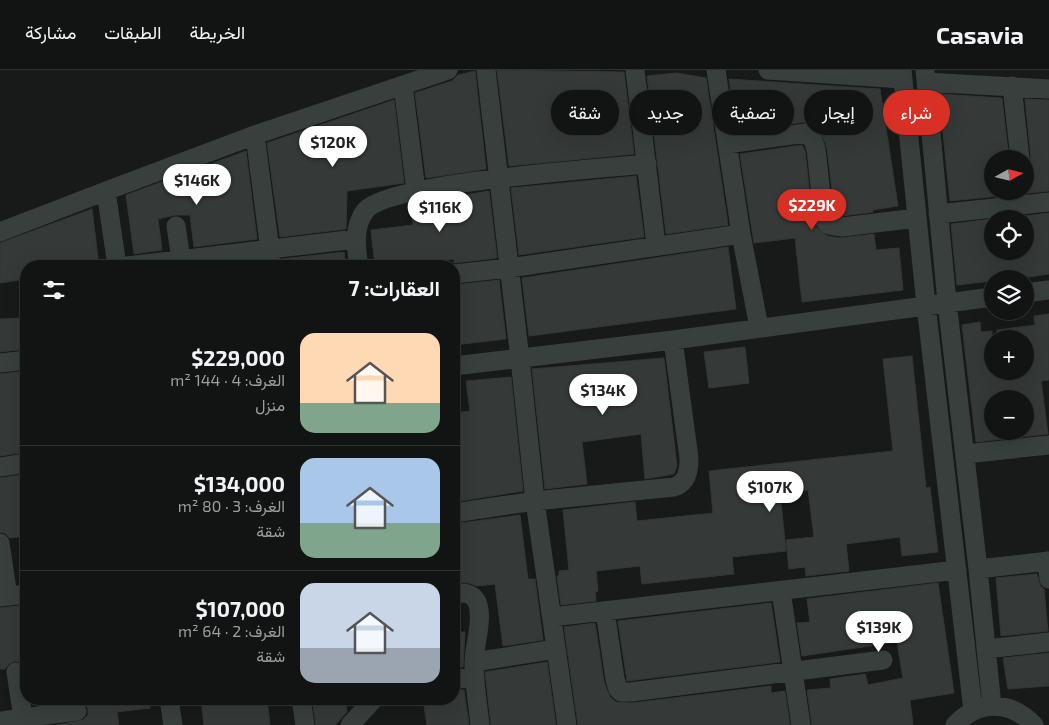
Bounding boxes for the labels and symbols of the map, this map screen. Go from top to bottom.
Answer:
pin: $120K [298,126,368,168]
north arrow [984,150,1034,200]
pin: $146K [162,164,232,206]
pin: $229K [777,189,847,231]
pin: $116K [405,190,475,233]
pin: $134K [568,374,638,416]
pin: $107K [735,470,805,513]
pin: $139K [844,610,914,653]

